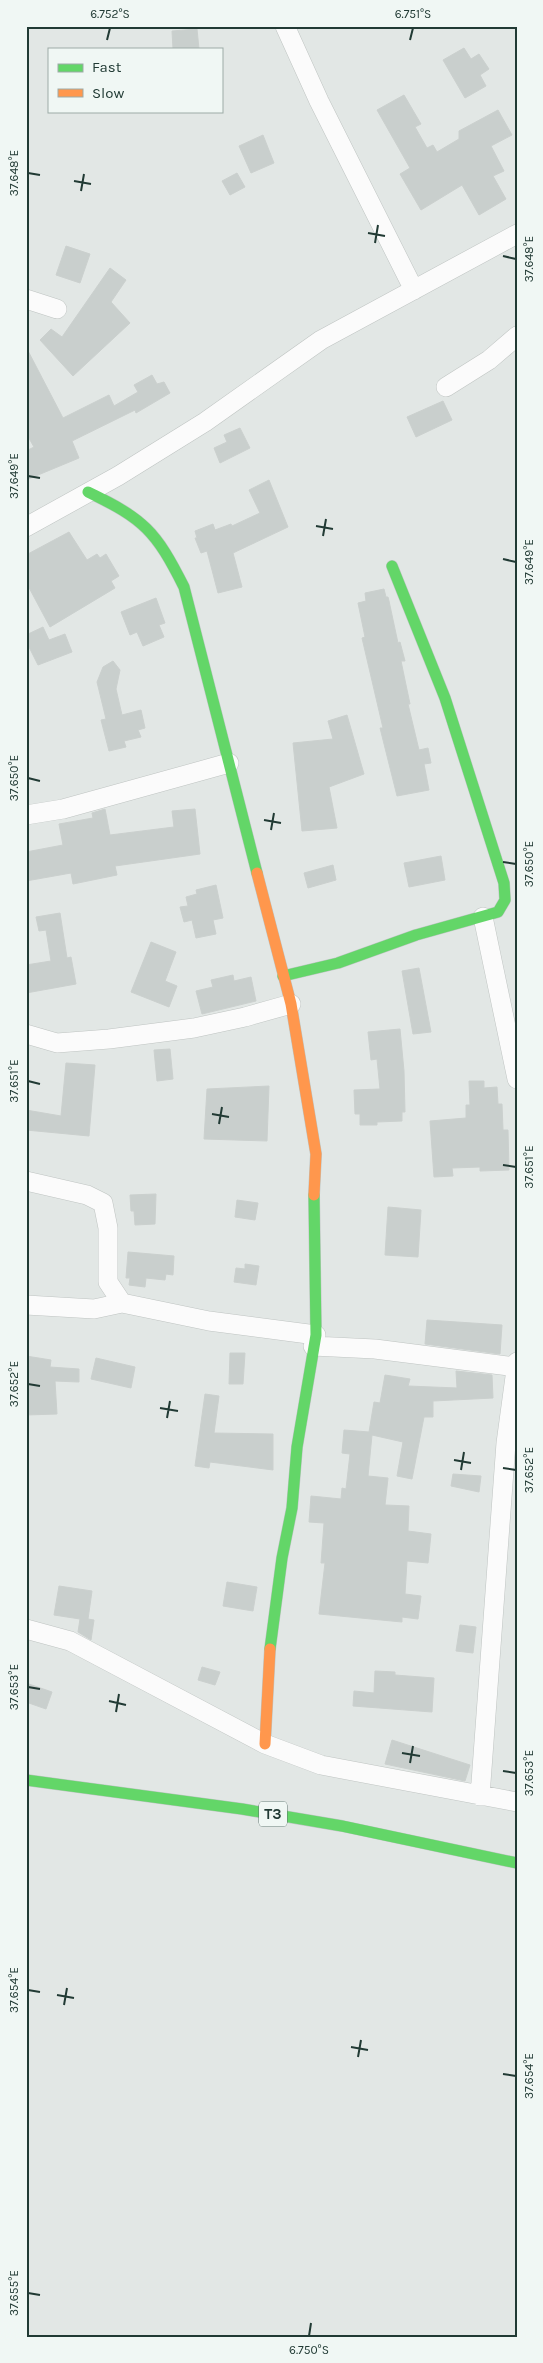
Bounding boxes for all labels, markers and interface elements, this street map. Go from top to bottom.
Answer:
text: 6.752°S [90,7,130,21]
text: 6.751°S [395,7,431,21]
legend [48,48,222,112]
text: Fast [92,58,122,76]
text: Slow [92,84,124,102]
text: 37.648°E [7,150,21,196]
text: 37.648°E [522,236,536,282]
text: 37.649°E [7,453,21,499]
text: 37.649°E [522,539,536,585]
text: 37.650°E [7,755,21,801]
text: 37.650°E [522,841,536,887]
text: 37.651°E [7,1059,21,1103]
text: 37.651°E [522,1145,536,1189]
text: 37.652°E [7,1361,21,1407]
text: 37.652°E [522,1447,536,1493]
text: 37.653°E [7,1664,21,1710]
text: 37.653°E [522,1750,536,1796]
road number: T3 [259,1802,287,1826]
text: 37.654°E [7,1967,21,2013]
text: 37.654°E [522,2053,536,2099]
text: 37.655°E [7,2270,21,2316]
text: 6.750°S [289,2343,329,2357]

